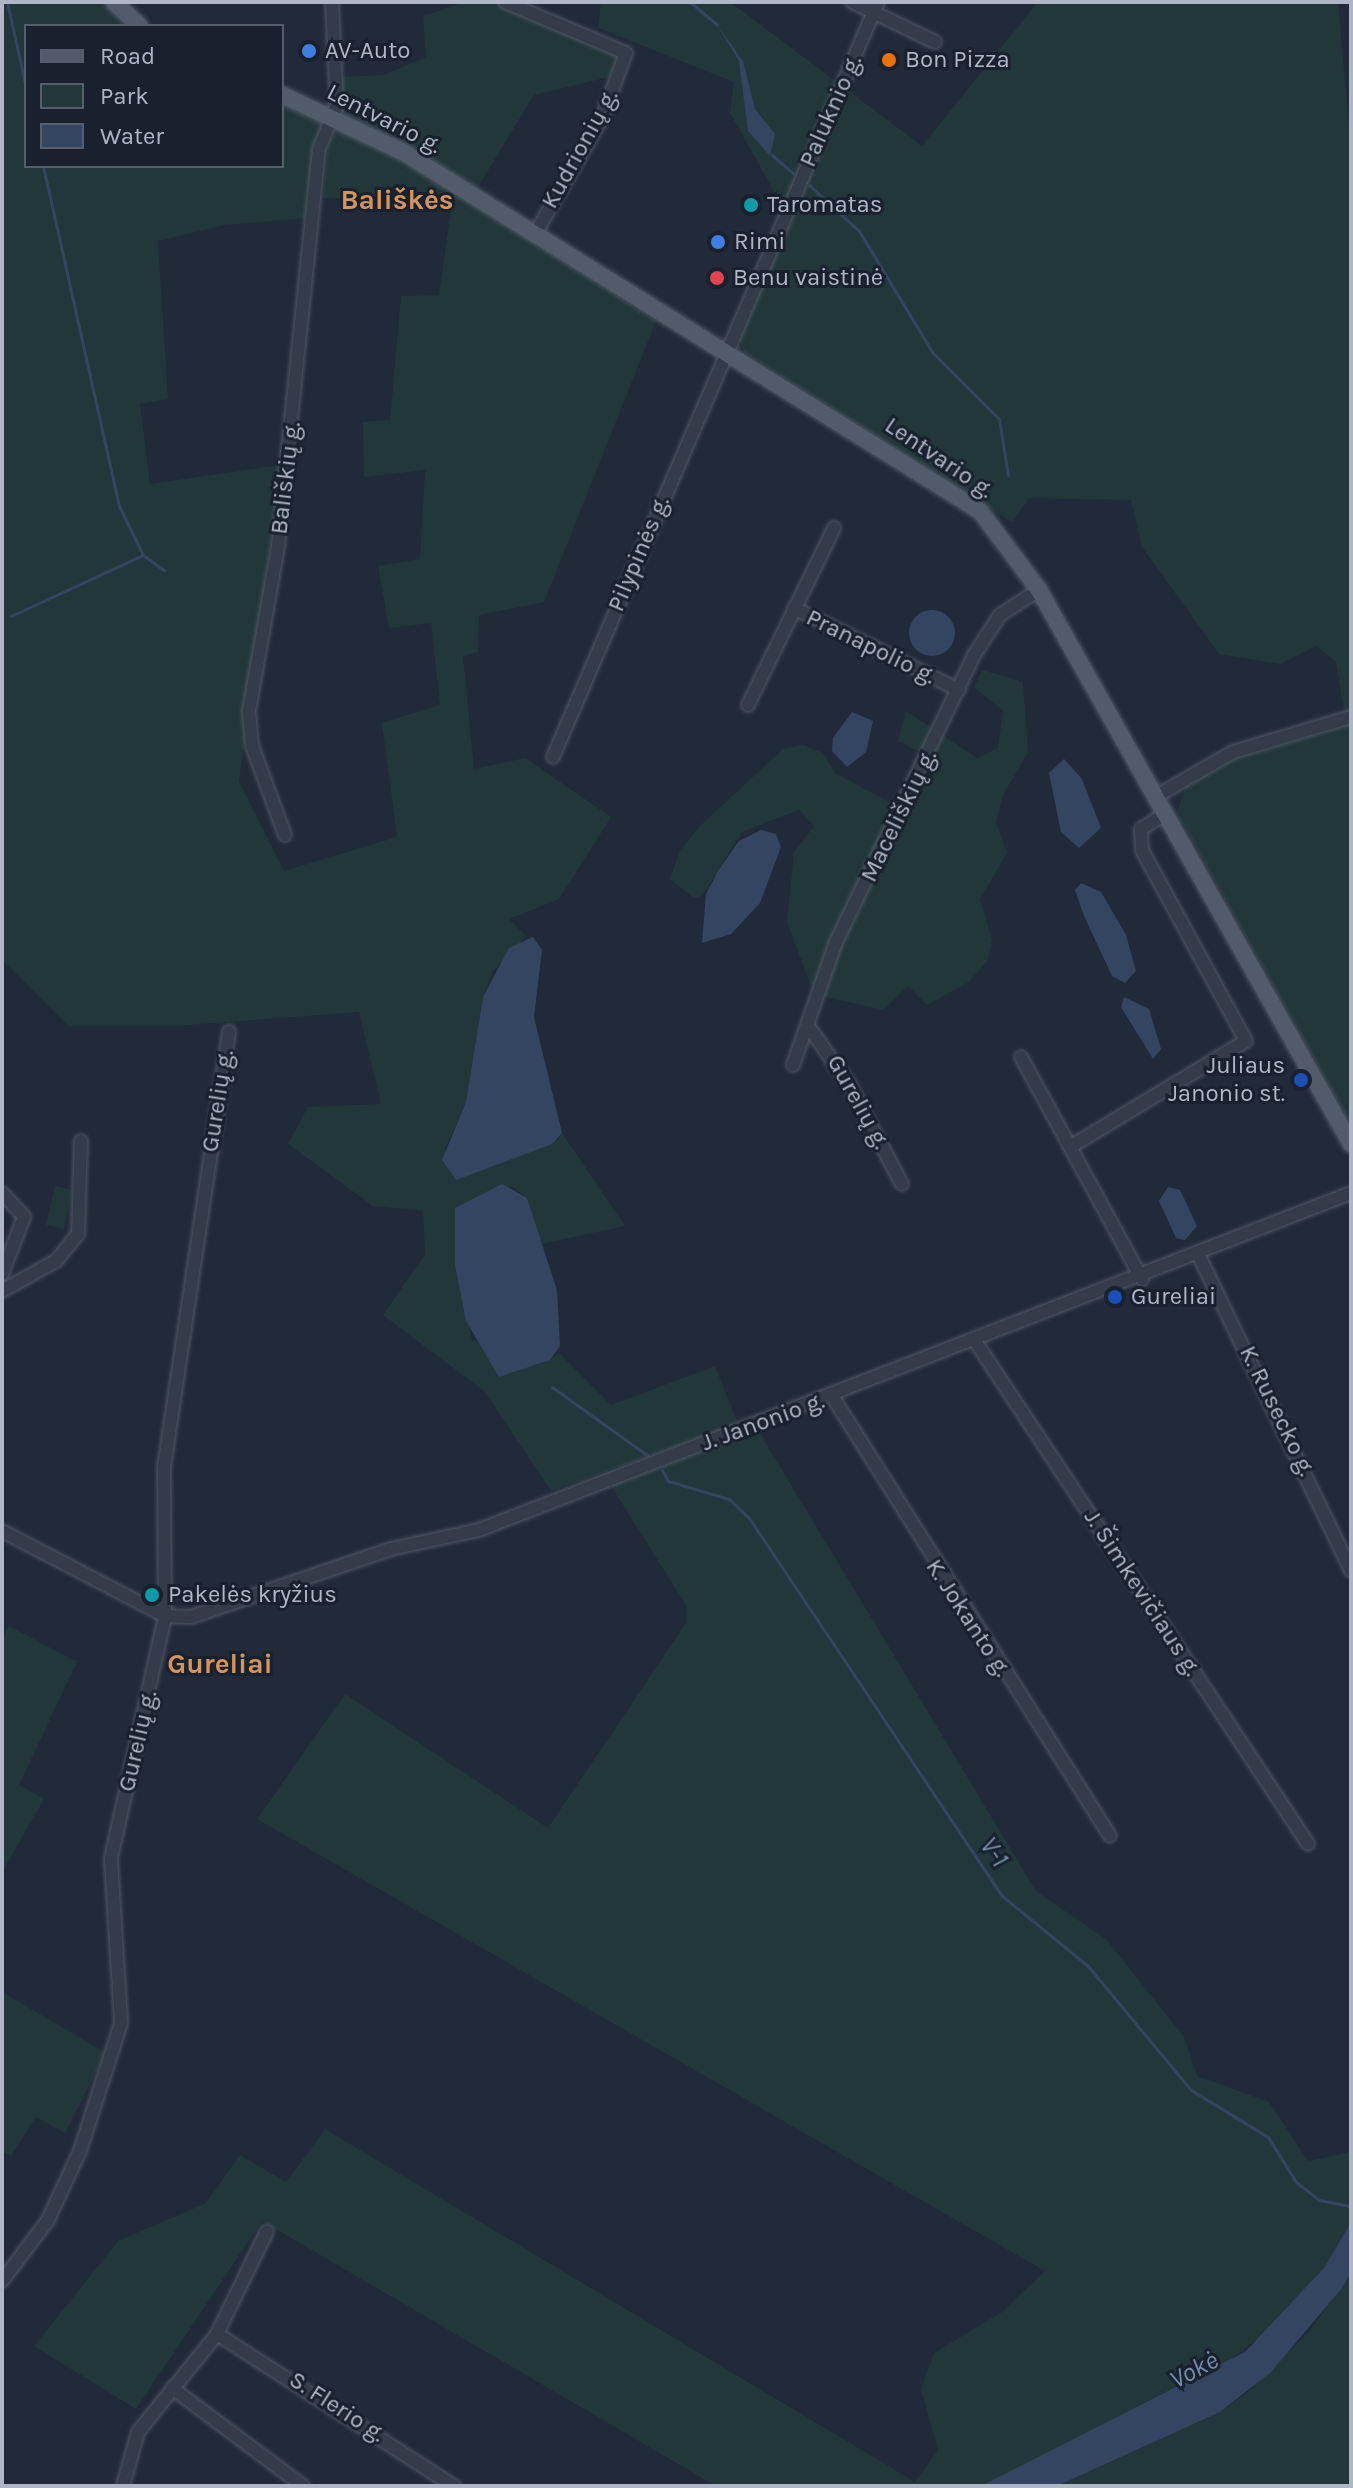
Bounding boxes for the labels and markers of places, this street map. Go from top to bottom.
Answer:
place label: AV-Auto [325,37,410,65]
marker: AV-Auto [300,42,318,60]
place label: Bon Pizza [905,46,1010,74]
marker: Bon Pizza [880,51,898,69]
place label: Taromatas [767,191,882,219]
marker: Taromatas [742,196,760,214]
place label: Rimi [734,228,785,256]
marker: Rimi [709,233,727,251]
place label: Benu vaistinė [733,264,883,292]
marker: Benu vaistinė [708,269,726,287]
place label: Juliaus Janonio st. [1168,1052,1285,1108]
marker: Juliaus Janonio st. [1292,1071,1310,1089]
place label: Gureliai [1131,1283,1216,1311]
marker: Gureliai [1106,1288,1124,1306]
place label: Pakelės kryžius [168,1581,337,1609]
marker: Pakelės kryžius [143,1586,161,1604]

